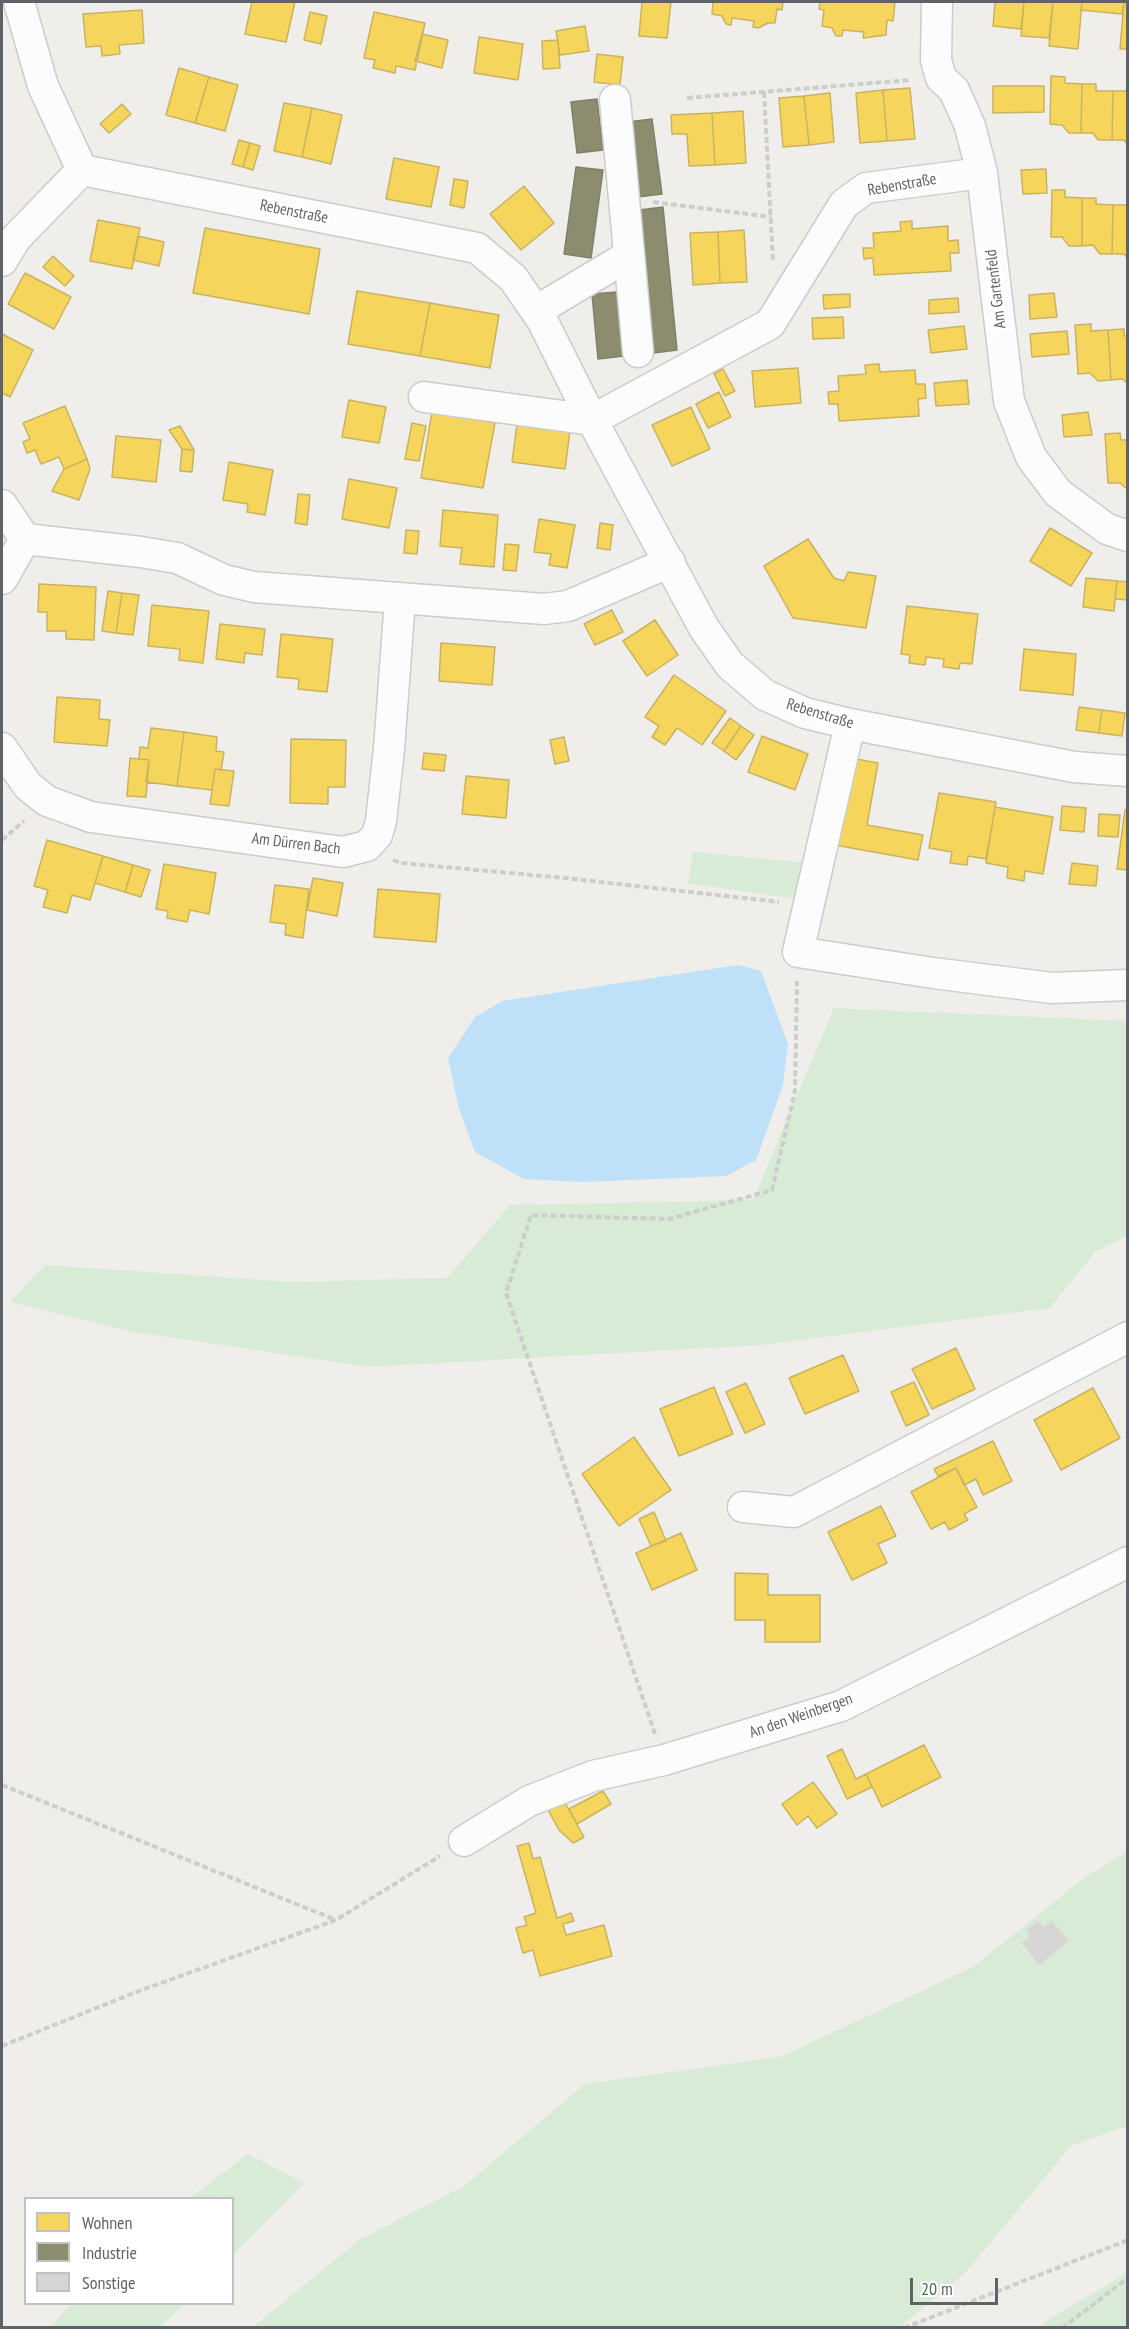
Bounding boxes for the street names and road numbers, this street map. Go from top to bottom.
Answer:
street label: Rebenstraße [866,170,938,200]
street label: Rebenstraße [258,196,330,228]
street label: Am Gartenfeld [982,248,1010,330]
street label: Rebenstraße [784,695,856,733]
street label: Am Dürren Bach [251,829,341,859]
street label: An den Weinbergen [747,1689,855,1743]

